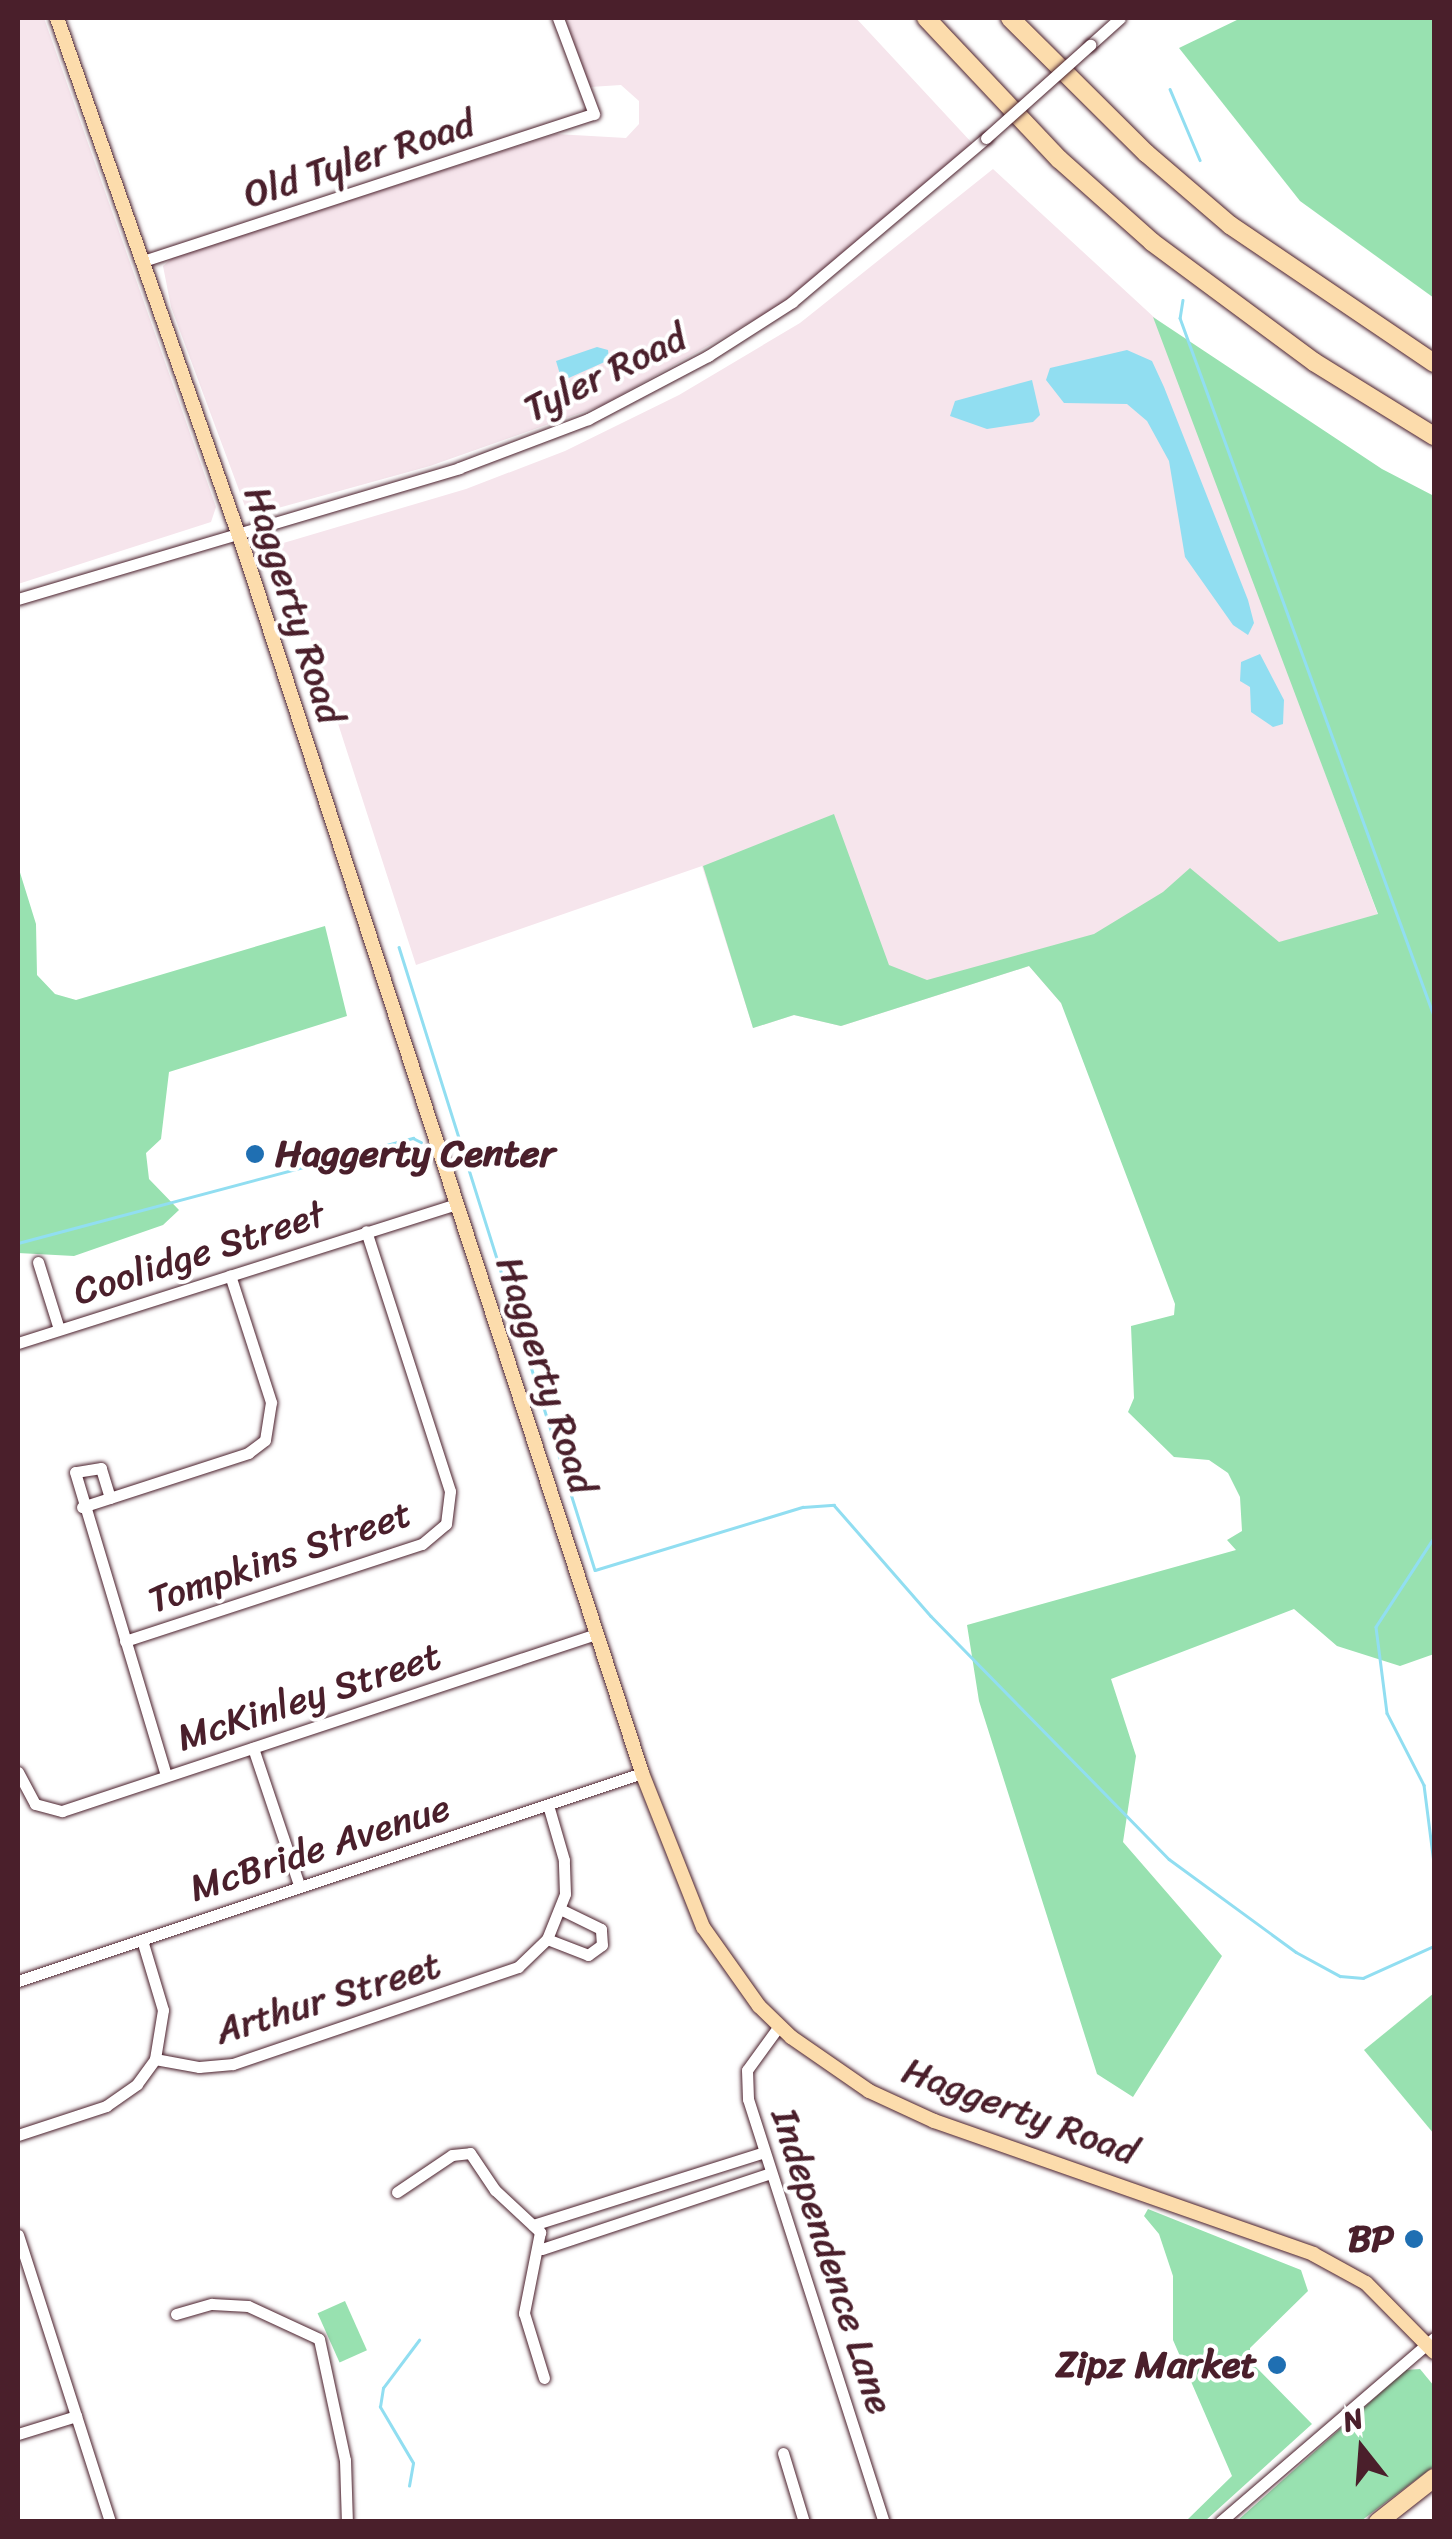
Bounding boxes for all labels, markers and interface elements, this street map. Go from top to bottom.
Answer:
street label: Old Tyler Road [238,100,480,218]
street label: Tyler Road [516,314,694,432]
street label: Haggerty Road [234,480,354,730]
place label: Haggerty Center [275,1131,556,1177]
marker: Haggerty Center [244,1143,266,1165]
street label: Coolidge Street [67,1191,331,1315]
street label: Haggerty Road [486,1250,606,1500]
street label: Tompkins Street [142,1491,418,1623]
street label: McKinley Street [171,1633,447,1761]
street label: McBride Avenue [184,1784,456,1912]
street label: Arthur Street [210,1942,446,2054]
street label: Haggerty Road [896,2047,1144,2175]
street label: Independence Lane [761,2102,903,2420]
place label: BP [1348,2216,1394,2262]
marker: BP [1403,2228,1425,2250]
place label: Zipz Market [1057,2342,1257,2388]
marker: Zipz Market [1266,2354,1288,2376]
text: N [1337,2394,1370,2446]
north arrow [1312,2399,1412,2499]

